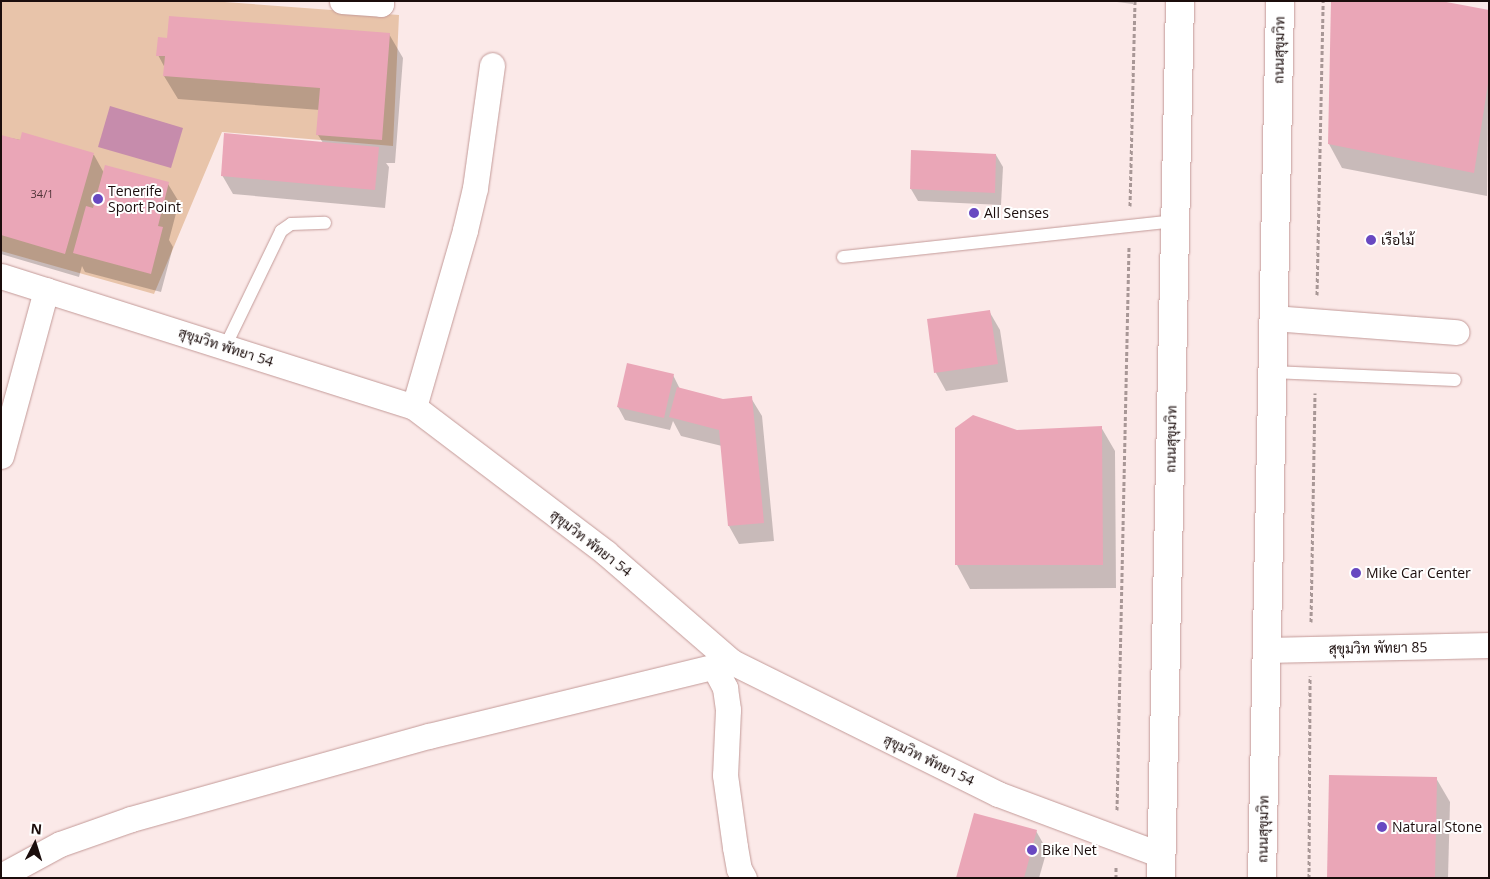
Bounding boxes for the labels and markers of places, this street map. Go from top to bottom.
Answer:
place label: Tenerife Sport Point [108,183,181,216]
marker: Tenerife Sport Point [92,193,104,205]
place label: All Senses [984,205,1049,221]
marker: All Senses [968,207,980,219]
place label: เรือไม้ [1381,232,1414,248]
marker: เรือไม้ [1365,234,1377,246]
place label: Mike Car Center [1366,565,1471,581]
marker: Mike Car Center [1350,567,1362,579]
place label: Natural Stone [1392,819,1482,835]
marker: Natural Stone [1376,821,1388,833]
place label: Bike Net [1042,842,1097,858]
marker: Bike Net [1026,844,1038,856]

